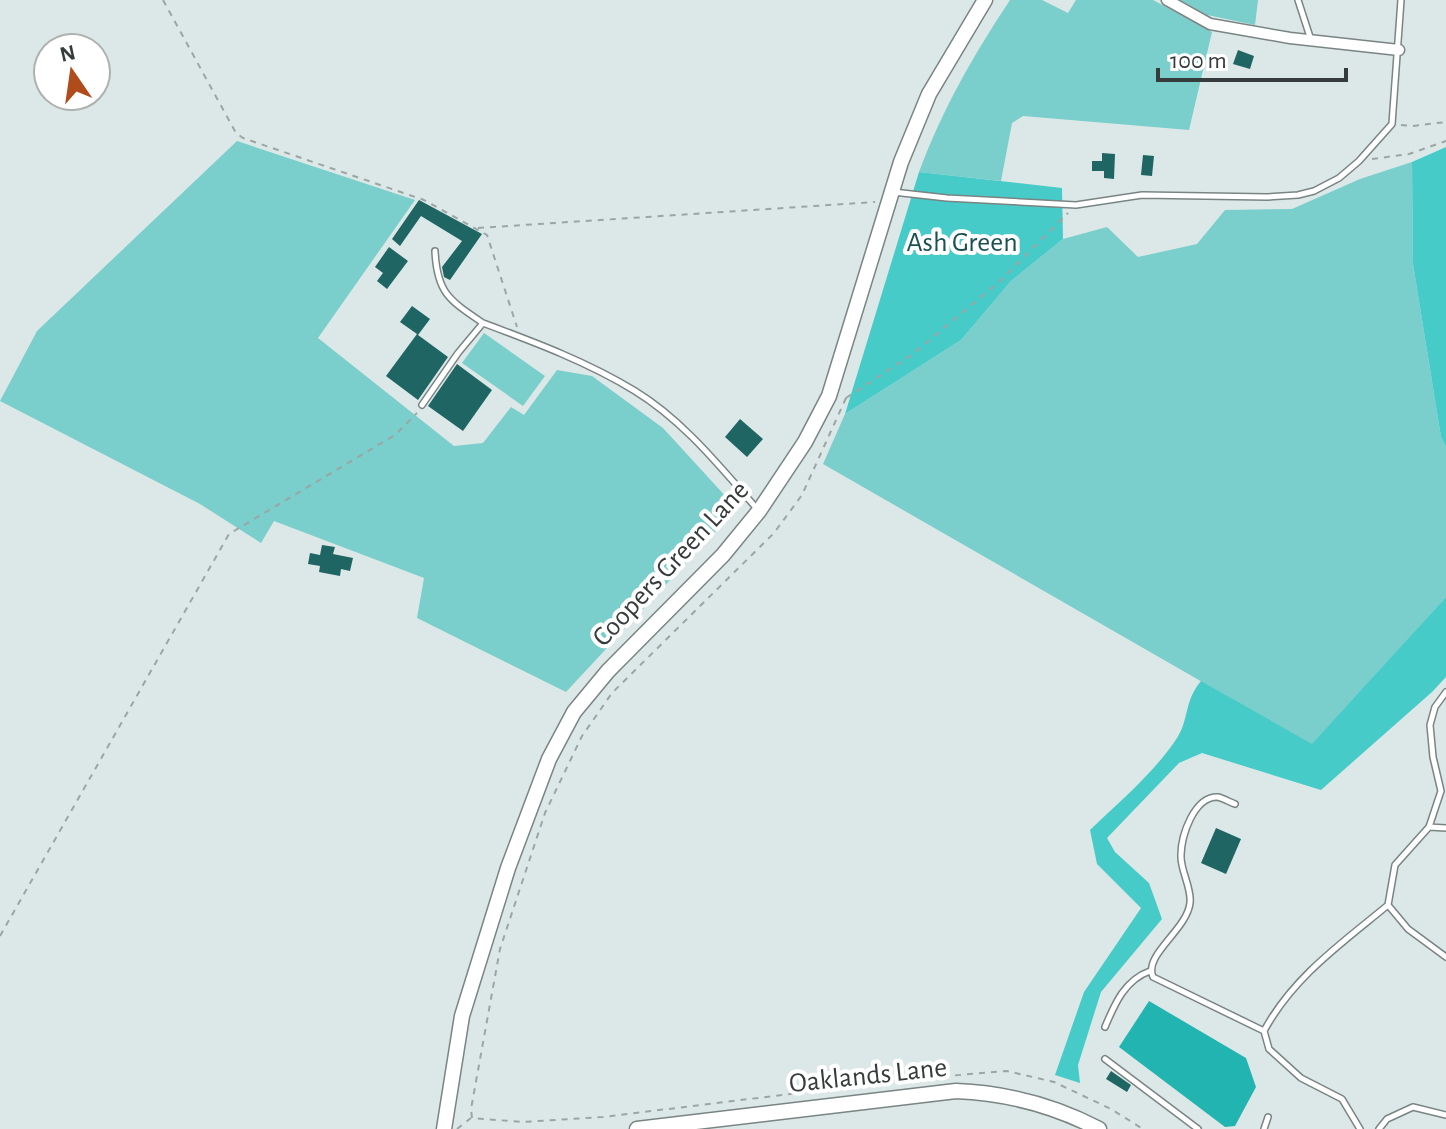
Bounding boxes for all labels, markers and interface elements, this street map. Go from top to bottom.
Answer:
north arrow [32,32,112,112]
scale bar [1158,32,1346,82]
text: N [58,41,78,66]
text: 100 m [1170,49,1227,73]
park label: Ash Green [906,229,1018,257]
street label: Coopers Green Lane [588,476,754,652]
street label: Oaklands Lane [788,1054,948,1098]

